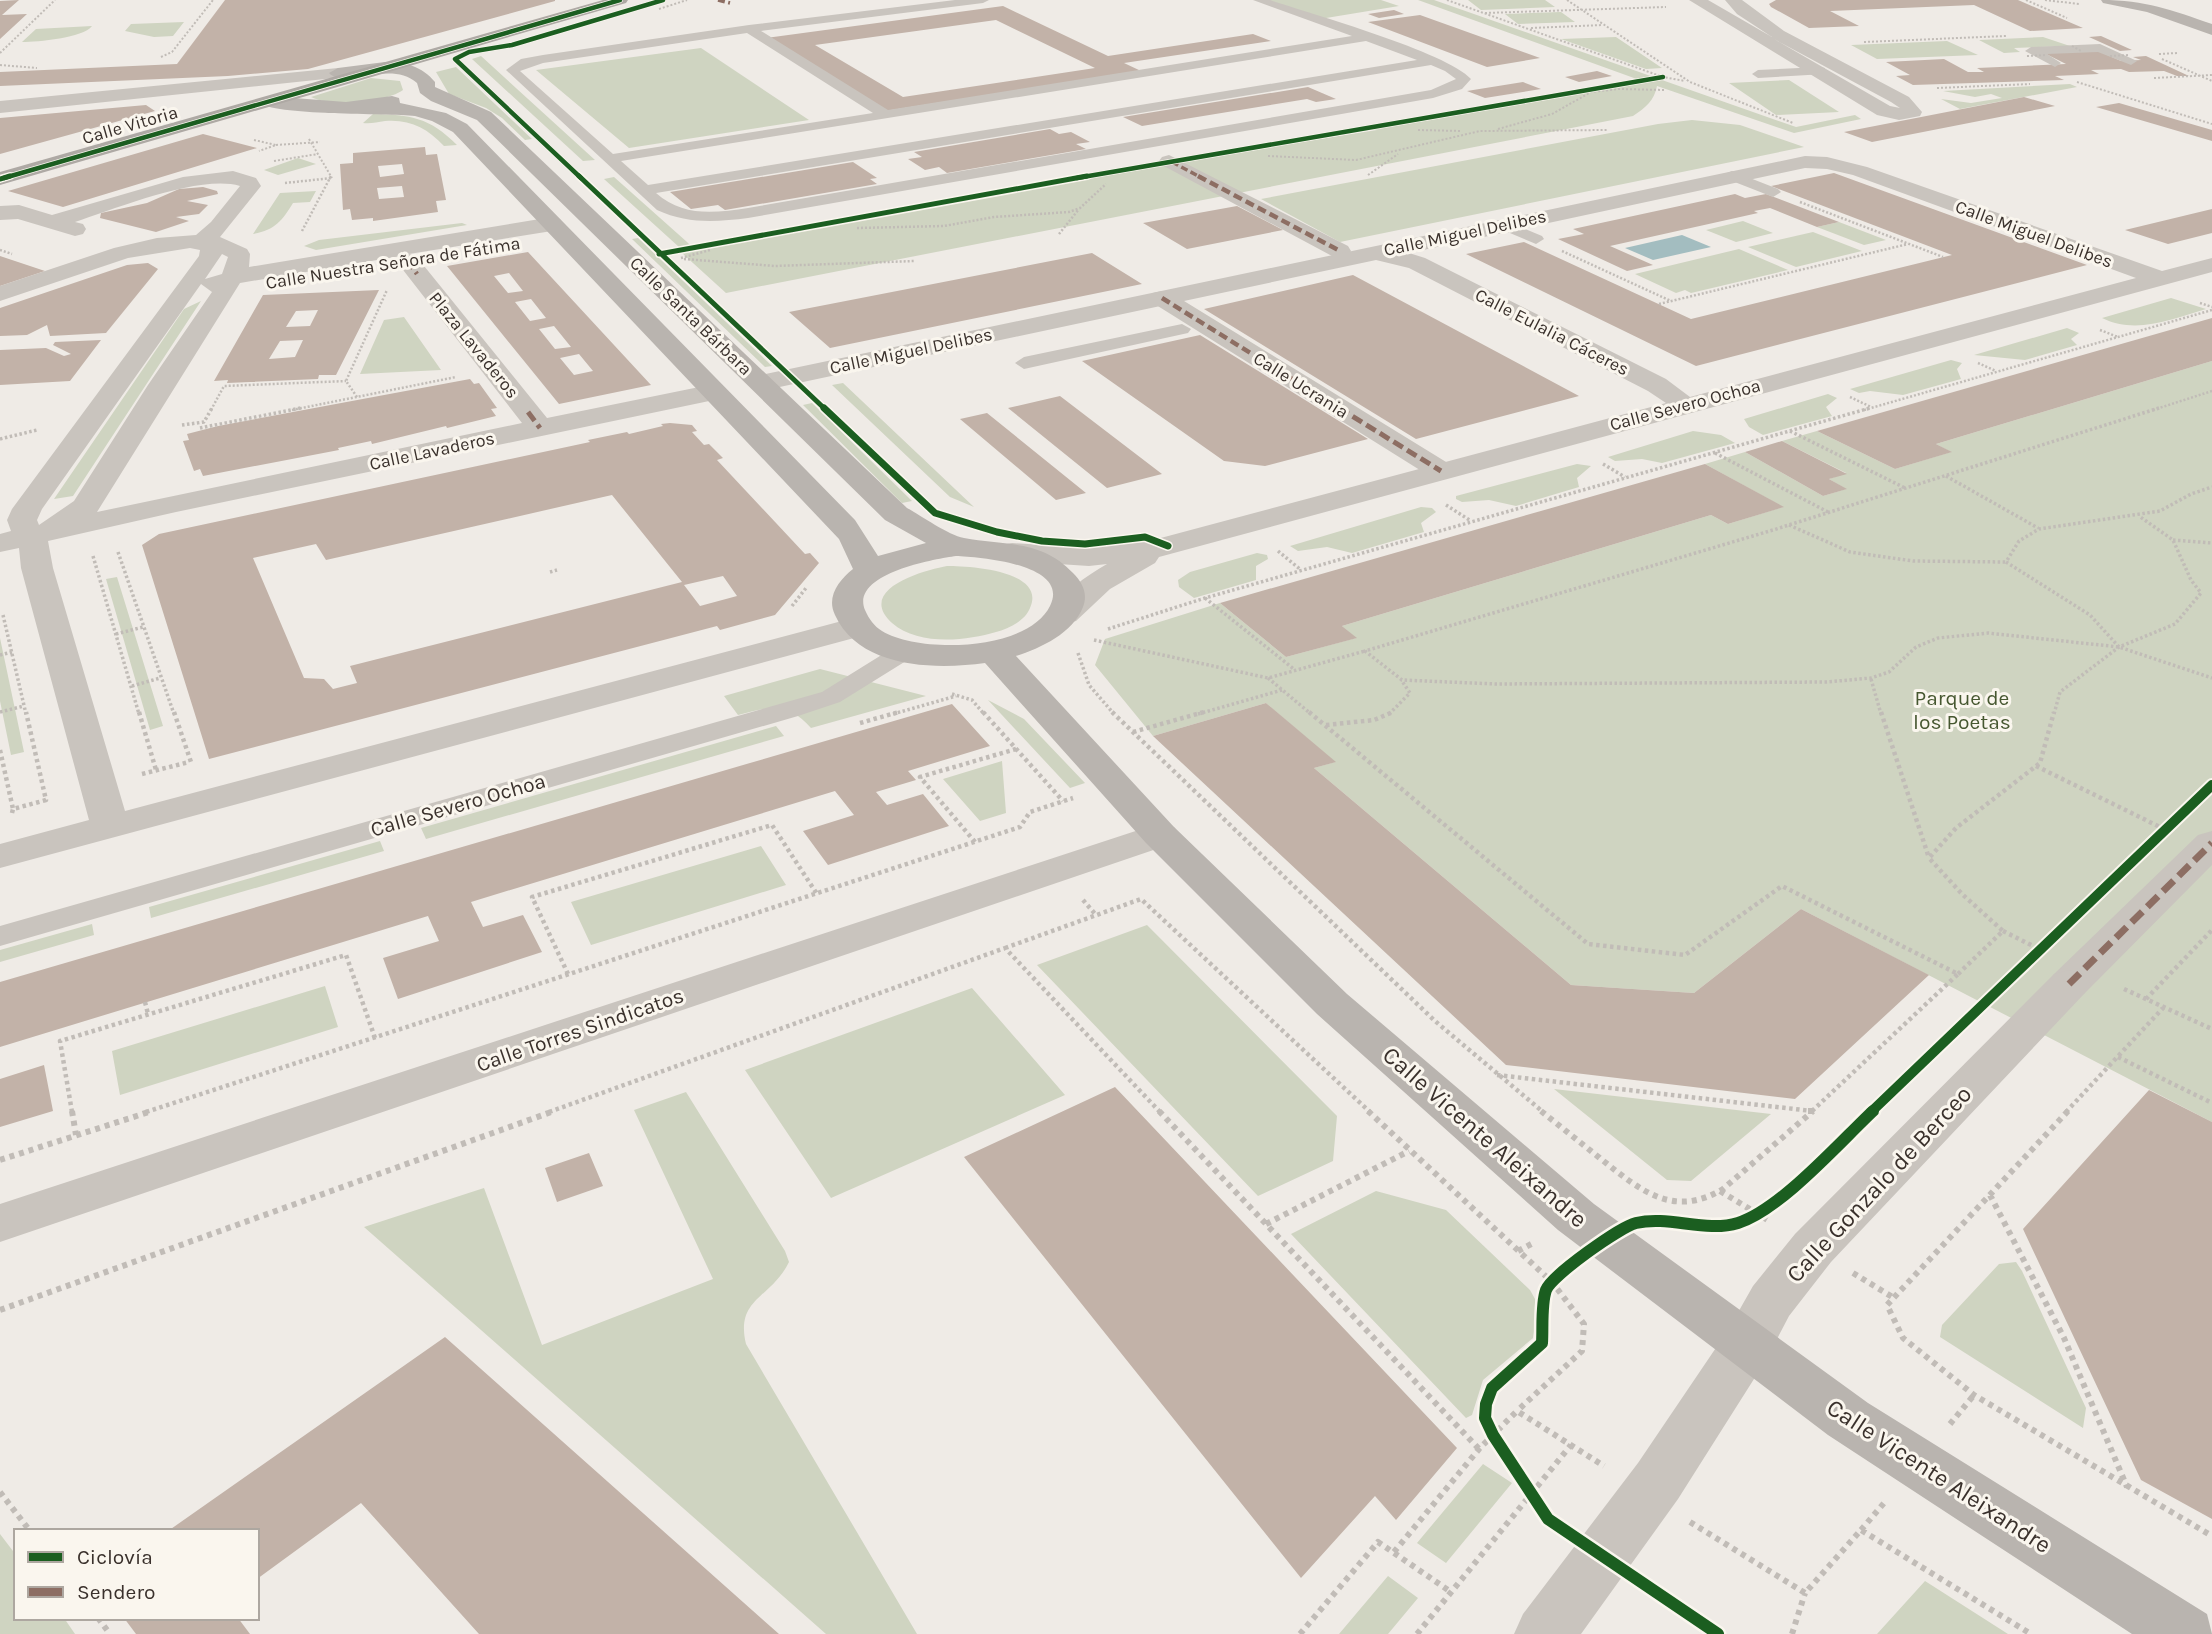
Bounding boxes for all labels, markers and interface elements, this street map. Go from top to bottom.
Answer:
street label: Calle Vitoria [80,101,180,149]
street label: Calle Miguel Delibes [1952,195,2116,273]
street label: Calle Miguel Delibes [1382,205,1548,261]
street label: Calle Nuestra Señora de Fátima [264,232,522,294]
street label: Calle Santa Bárbara [625,252,757,380]
street label: Calle Eulalia Cáceres [1471,284,1633,380]
street label: Plaza Lavaderos [424,287,524,403]
street label: Calle Miguel Delibes [828,323,994,379]
street label: Calle Ucrania [1249,347,1353,423]
street label: Calle Severo Ochoa [1607,374,1763,436]
street label: Calle Lavaderos [367,427,497,475]
park label: Parque de los Poetas [1913,686,2011,734]
street label: Calle Severo Ochoa [368,769,548,841]
street label: Calle Torres Sindicatos [473,983,687,1077]
street label: Calle Vicente Aleixandre [1377,1041,1593,1233]
street label: Calle Gonzalo de Berceo [1781,1080,1977,1288]
street label: Calle Vicente Aleixandre [1822,1393,2056,1559]
legend [14,1529,259,1620]
text: Ciclovía [77,1545,153,1569]
text: Sendero [77,1580,155,1604]

